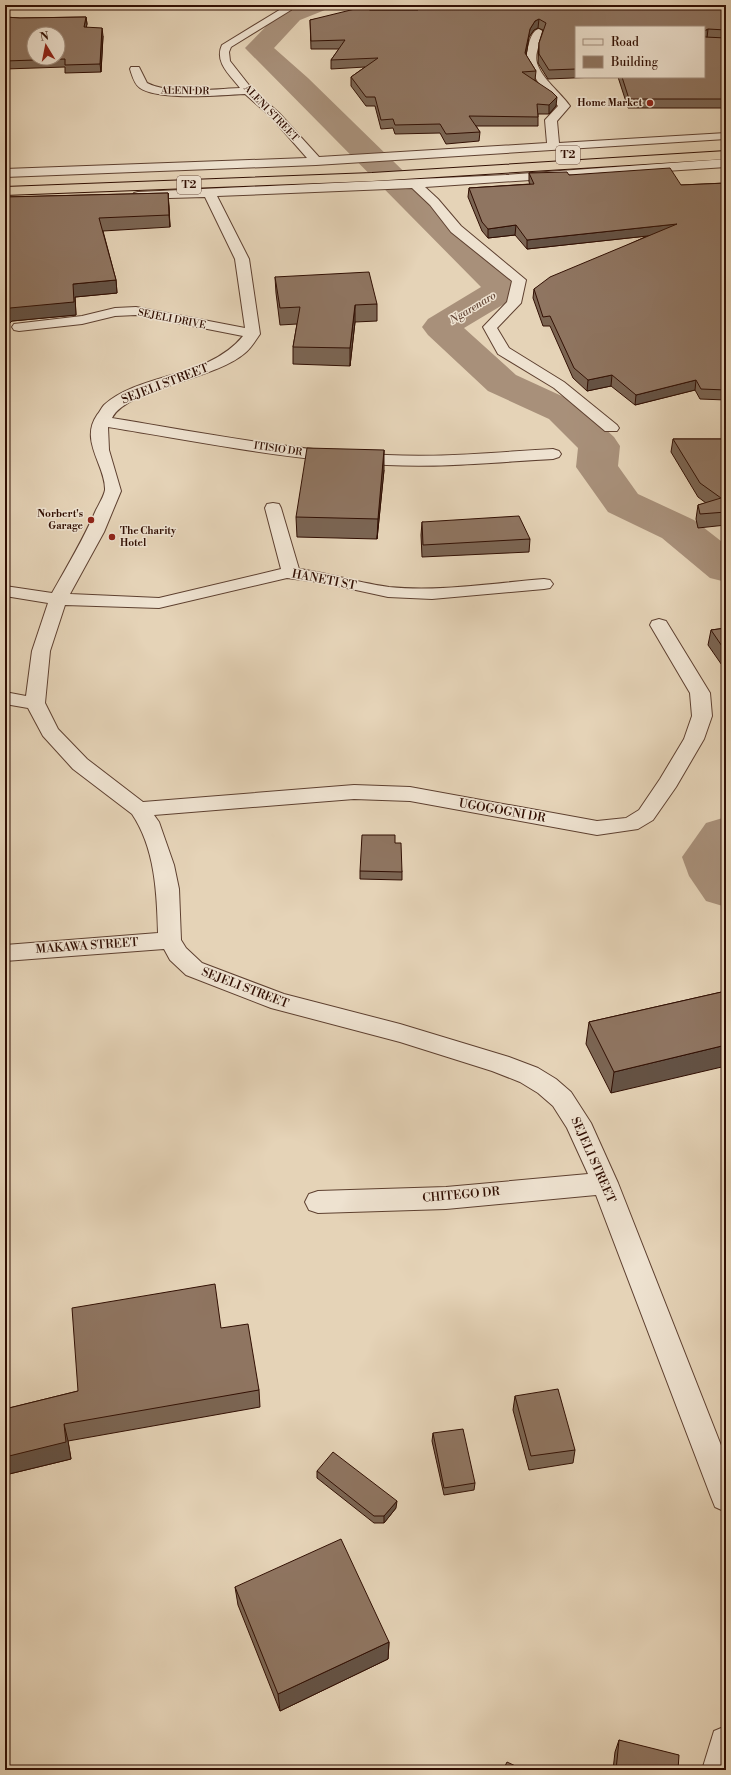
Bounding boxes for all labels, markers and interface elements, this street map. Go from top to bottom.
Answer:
north arrow [26,26,66,66]
legend [575,26,705,78]
text: N [39,29,50,45]
text: Road [611,35,639,50]
text: Building [610,55,659,70]
street label: ALENI STREET [240,81,301,144]
street label: ALENI DR [160,85,210,97]
place label: Home Market [577,97,642,109]
marker: Home Market [645,98,655,108]
road number: T2 [556,146,580,164]
road number: T2 [177,176,201,194]
water label: Ngarenaro [446,289,499,328]
street label: SEJELI DRIVE [137,307,207,332]
street label: SEJELI STREET [119,360,211,408]
street label: ITISIO DR [253,440,304,458]
place label: Norbert's Garage [37,508,84,532]
marker: Norbert's Garage [86,515,96,525]
place label: The Charity Hotel [120,525,177,549]
marker: The Charity Hotel [107,532,117,542]
street label: HANETI ST [290,566,358,594]
street label: UGOGOGNI DR [458,796,547,826]
street label: MAKAWA STREET [35,935,139,957]
street label: SEJELI STREET [199,964,291,1012]
street label: SEJELI STREET [567,1115,619,1206]
street label: CHITEGO DR [422,1184,501,1206]

